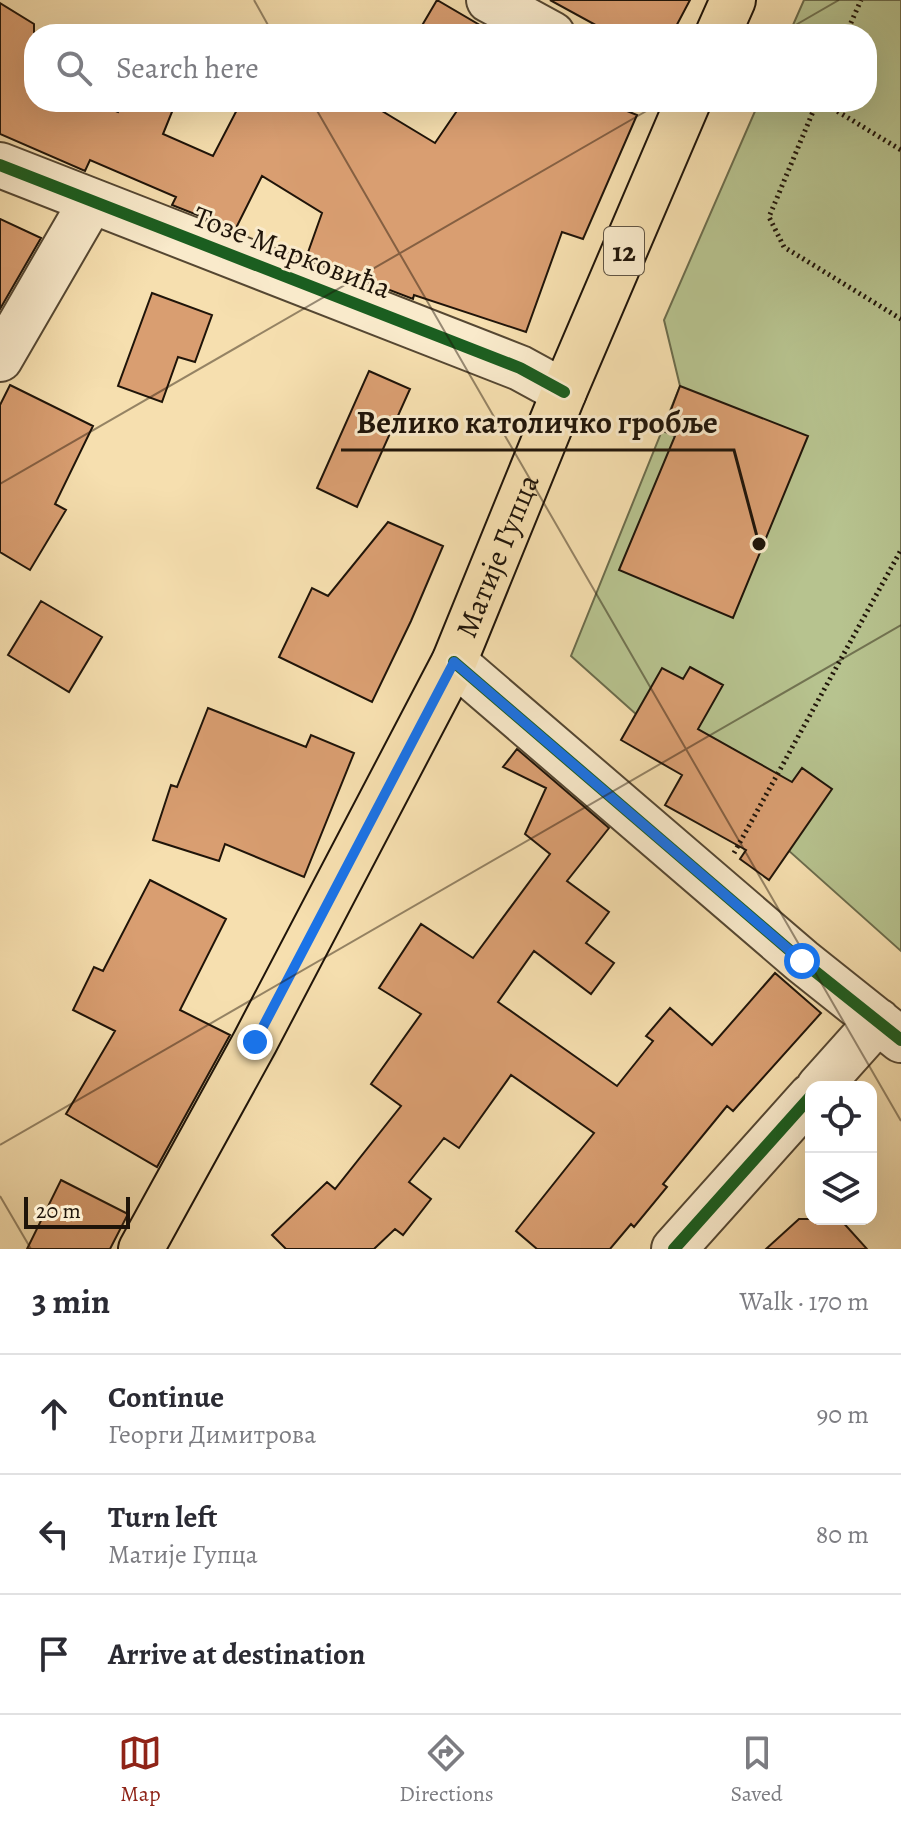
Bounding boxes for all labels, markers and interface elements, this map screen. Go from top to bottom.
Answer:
search box [24,24,877,112]
icon: search [52,46,96,90]
text: Search here [116,48,259,88]
street label: Тозе Марковића [187,196,397,308]
road number: 12 [604,227,644,275]
callout: Велико католичко гробље [341,394,734,450]
text: Велико католичко гробље [356,400,718,444]
street label: Матије Гупца [446,468,549,643]
route start [784,943,820,979]
route end [237,1024,273,1060]
map controls [805,1081,877,1225]
button: locate [805,1081,877,1153]
button: layers [805,1153,877,1225]
scale bar [24,1193,130,1229]
text: 20 m [36,1196,81,1226]
text: 3 min [32,1278,110,1325]
text: Walk · 170 m [740,1284,869,1319]
text: Continue [108,1377,224,1417]
icon: ahead [32,1392,76,1436]
text: 90 m [817,1397,869,1432]
text: Георги Димитрова [108,1417,316,1452]
text: Turn left [108,1497,217,1537]
icon: left [32,1512,76,1556]
text: 80 m [816,1517,869,1552]
text: Матије Гупца [108,1537,258,1572]
icon: arrive [32,1632,76,1676]
text: Arrive at destination [108,1634,365,1674]
tab: Map [118,1731,162,1809]
tab: Directions [399,1731,494,1809]
tab: Saved [730,1731,783,1809]

